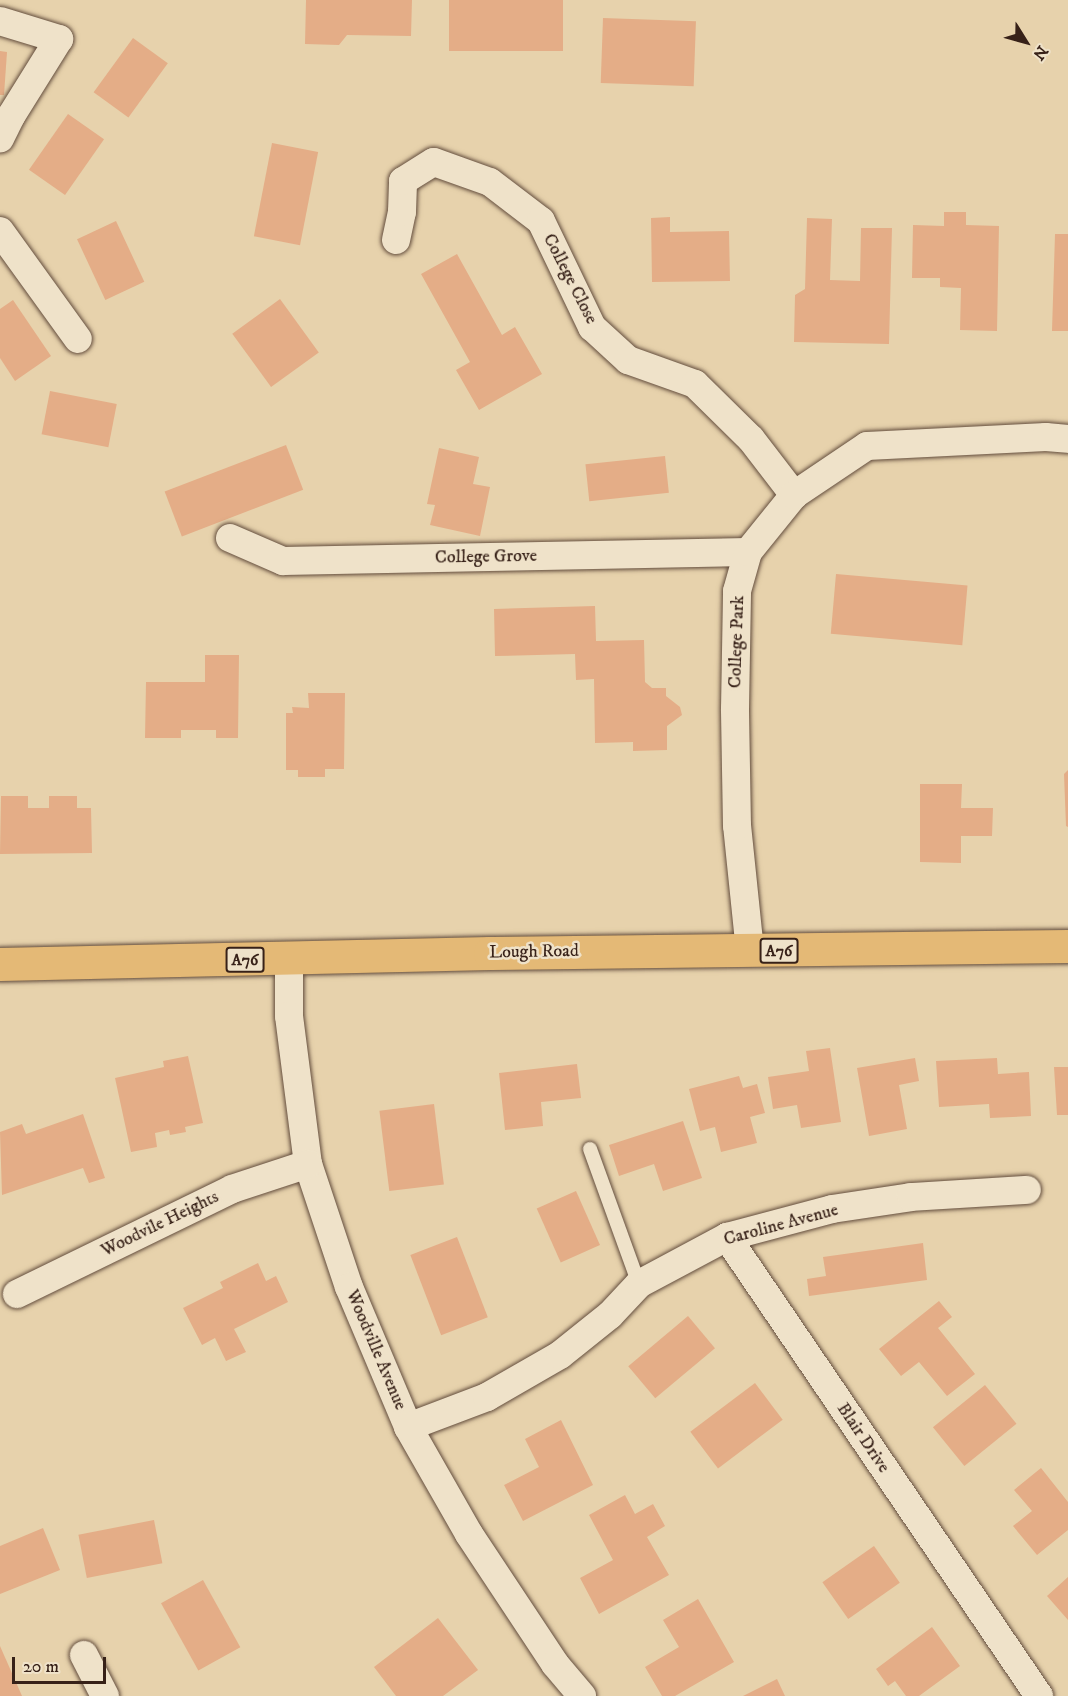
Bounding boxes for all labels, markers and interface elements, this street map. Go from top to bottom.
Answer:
north arrow [996,12,1056,72]
text: N [1028,42,1052,64]
street label: College Close [538,230,602,328]
street label: College Grove [435,545,537,569]
street label: College Park [725,595,749,689]
road number: A76 [760,938,798,964]
street label: Lough Road [489,940,579,964]
road number: A76 [226,947,264,973]
street label: Woodvile Heights [98,1186,222,1262]
street label: Caroline Avenue [721,1199,841,1251]
street label: Woodville Avenue [341,1287,411,1413]
street label: Blair Drive [832,1399,894,1477]
scale bar [15,1645,110,1683]
text: 20 m [23,1656,59,1678]

